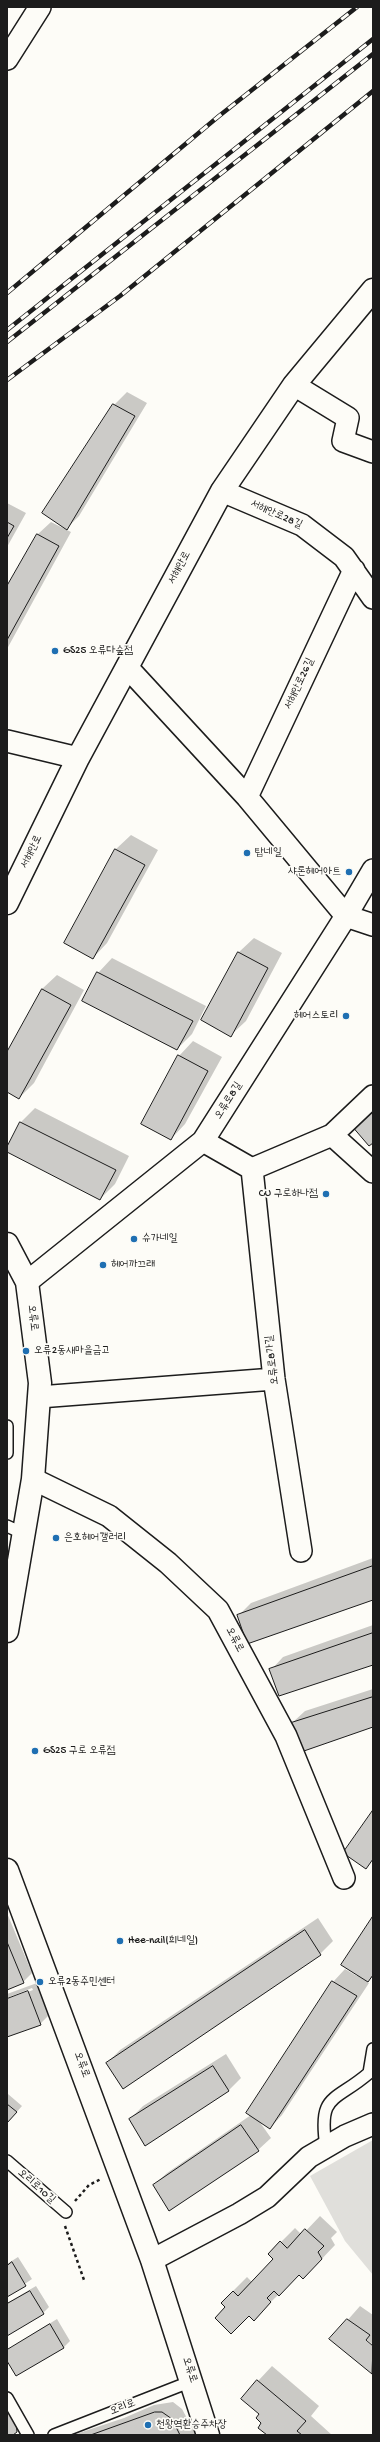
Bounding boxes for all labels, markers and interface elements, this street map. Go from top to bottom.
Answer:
street label: 서해안로28길 [248,498,304,532]
street label: 서해안로 [166,549,194,587]
place label: GS25 오류다숲점 [63,644,133,658]
marker: GS25 오류다숲점 [50,646,60,656]
street label: 서해안로26길 [282,656,318,712]
street label: 서해안로 [18,833,46,871]
place label: 탑네일 [255,846,282,860]
marker: 탑네일 [242,848,252,858]
place label: 샤론헤어아트 [288,865,341,879]
marker: 샤론헤어아트 [344,867,354,877]
place label: 헤어스토리 [294,1009,338,1023]
marker: 헤어스토리 [341,1011,351,1021]
street label: 오류로8길 [212,1080,246,1122]
place label: CU 구로하나점 [259,1187,318,1201]
marker: CU 구로하나점 [321,1189,331,1199]
place label: 슈가네일 [142,1232,177,1246]
marker: 슈가네일 [129,1234,139,1244]
place label: 헤어까끄래 [111,1258,155,1272]
marker: 헤어까끄래 [98,1260,108,1270]
street label: 오류로 [24,1304,40,1332]
street label: 오류로8가길 [263,1334,283,1386]
place label: 오류2동새마을금고 [34,1344,110,1358]
marker: 오류2동새마을금고 [21,1346,31,1356]
place label: 은호헤어갤러리 [64,1531,126,1545]
marker: 은호헤어갤러리 [51,1533,61,1543]
street label: 오류로 [222,1625,246,1655]
place label: GS25 구로 오류점 [43,1744,116,1758]
marker: GS25 구로 오류점 [30,1746,40,1756]
place label: Hee-nail(희네일) [128,1934,198,1948]
marker: Hee-nail(희네일) [115,1936,125,1946]
place label: 오류2동주민센터 [48,1975,115,1989]
marker: 오류2동주민센터 [35,1977,45,1987]
street label: 오류로 [70,2050,92,2080]
street label: 오리로10길 [14,2167,58,2207]
street label: 오류로 [179,2355,199,2385]
street label: 오리로 [108,2397,138,2419]
place label: 천왕역환승주차장 [156,2418,227,2432]
marker: 천왕역환승주차장 [143,2420,153,2430]

